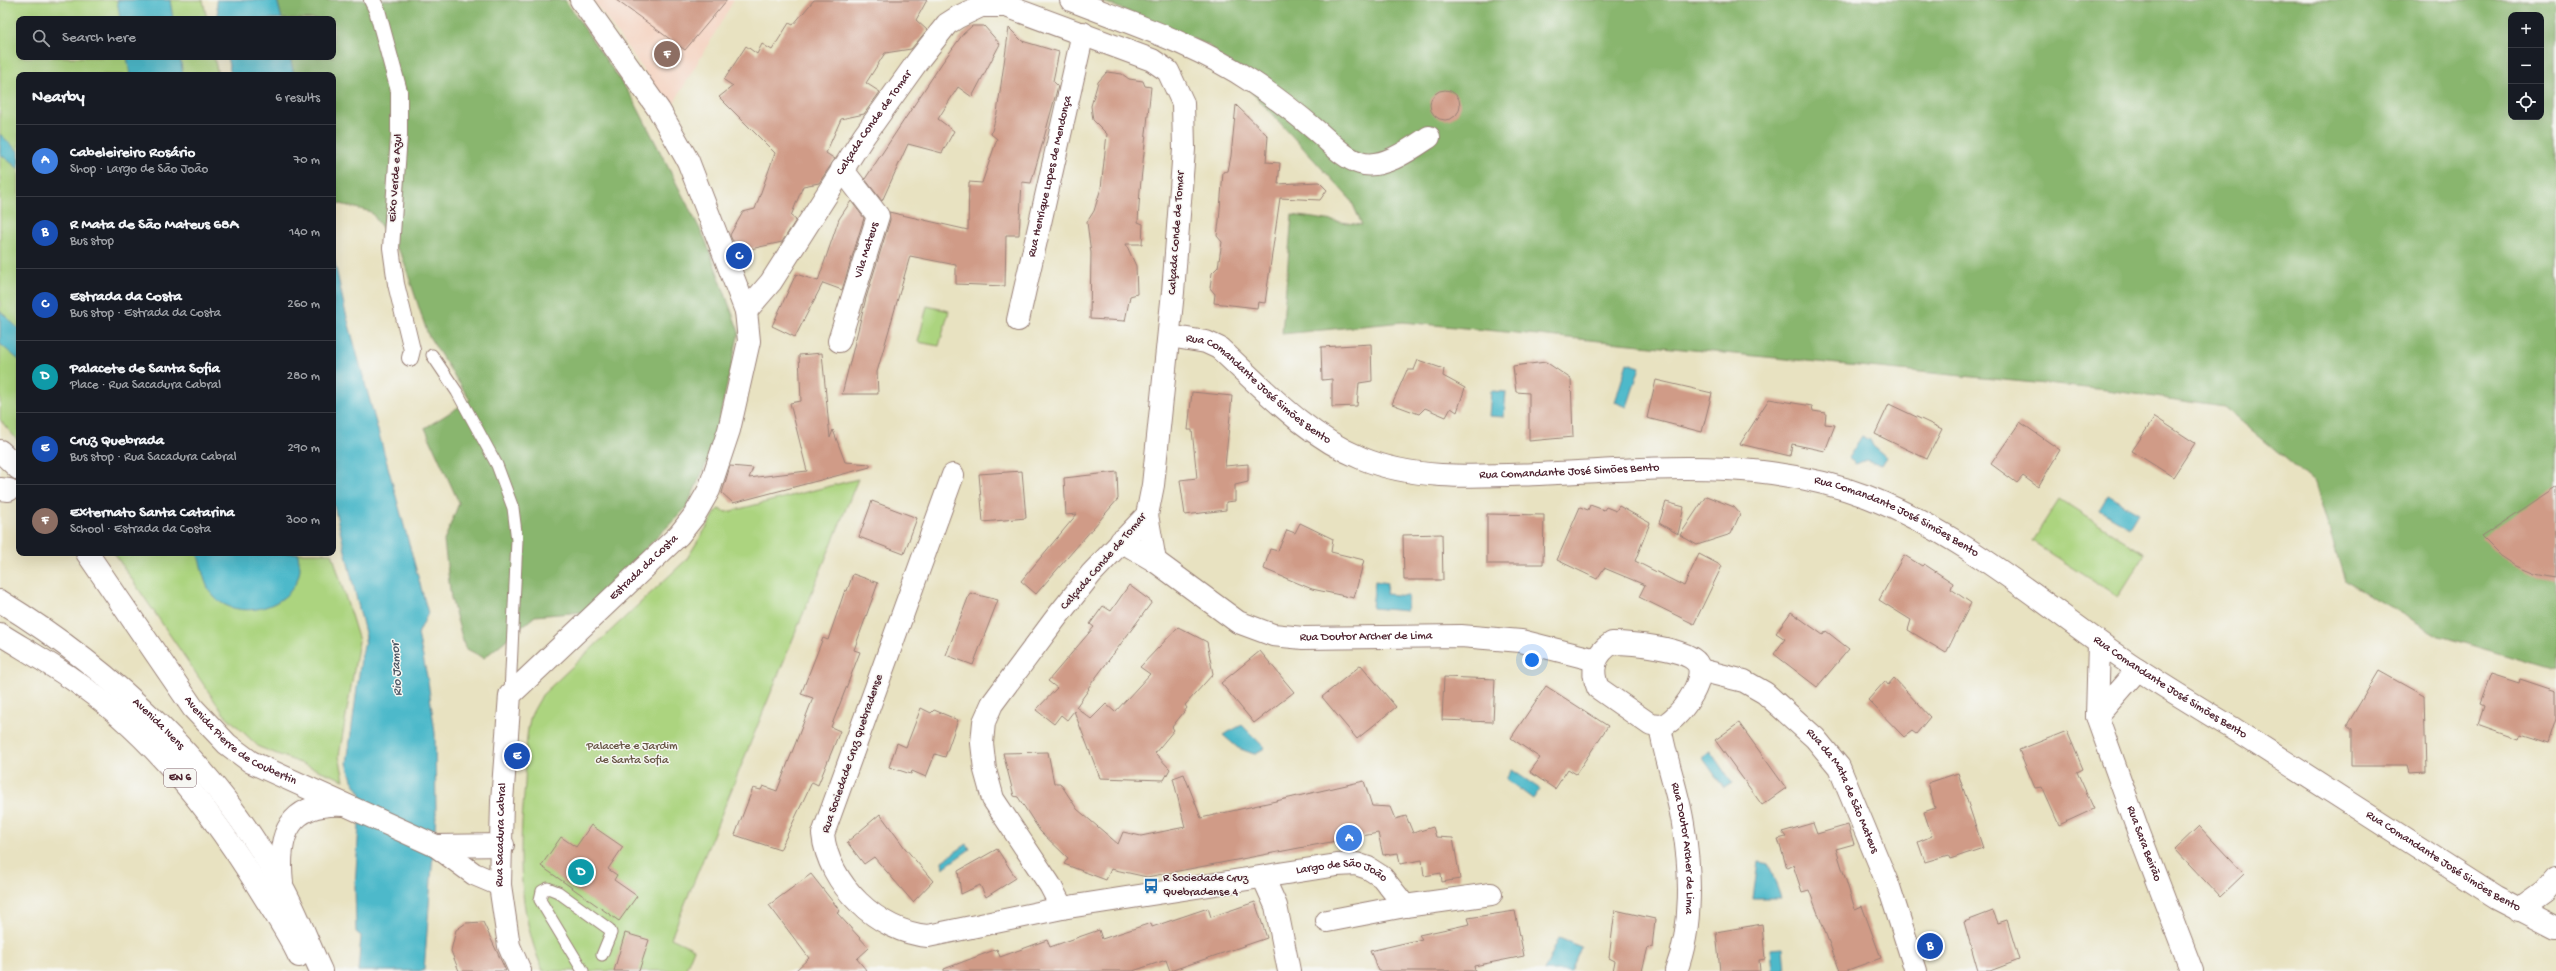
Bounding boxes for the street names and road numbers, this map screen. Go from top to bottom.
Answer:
street label: Calçada Conde de Tomar [834,67,917,178]
street label: Rua Henrique Lopes de Mendonça [1025,94,1076,259]
street label: Eixo Verde e Azul [386,133,406,223]
street label: Calçada Conde de Tomar [1166,169,1188,295]
street label: Vila Mateus [852,220,883,281]
street label: Rua Comandante José Simões Bento [1185,332,1333,448]
street label: Rua Comandante José Simões Bento [1479,461,1660,483]
street label: Rua Comandante José Simões Bento [1813,474,1981,561]
street label: Calçada Conde de Tomar [1058,509,1151,613]
street label: Estrada da Costa [607,532,682,604]
street label: Rua Doutor Archer de Lima [1299,629,1433,645]
street label: Rua Comandante José Simões Bento [2090,633,2249,742]
street label: Rua Sociedade Cruz Quebradense [819,672,887,835]
street label: Avenida Pierre de Coubertin [180,694,299,789]
street label: Avenida Ivens [129,696,188,754]
street label: Rua da Mata de São Mateus [1803,726,1881,856]
road number: EN 6 [164,769,196,787]
street label: Rua Doutor Archer de Lima [1667,781,1696,915]
street label: Rua Sacadura Cabral [493,782,510,887]
street label: Rua Sara Beirão [2123,804,2164,884]
street label: Rua Comandante José Simões Bento [2363,808,2523,915]
street label: Largo de São João [1295,857,1390,885]

